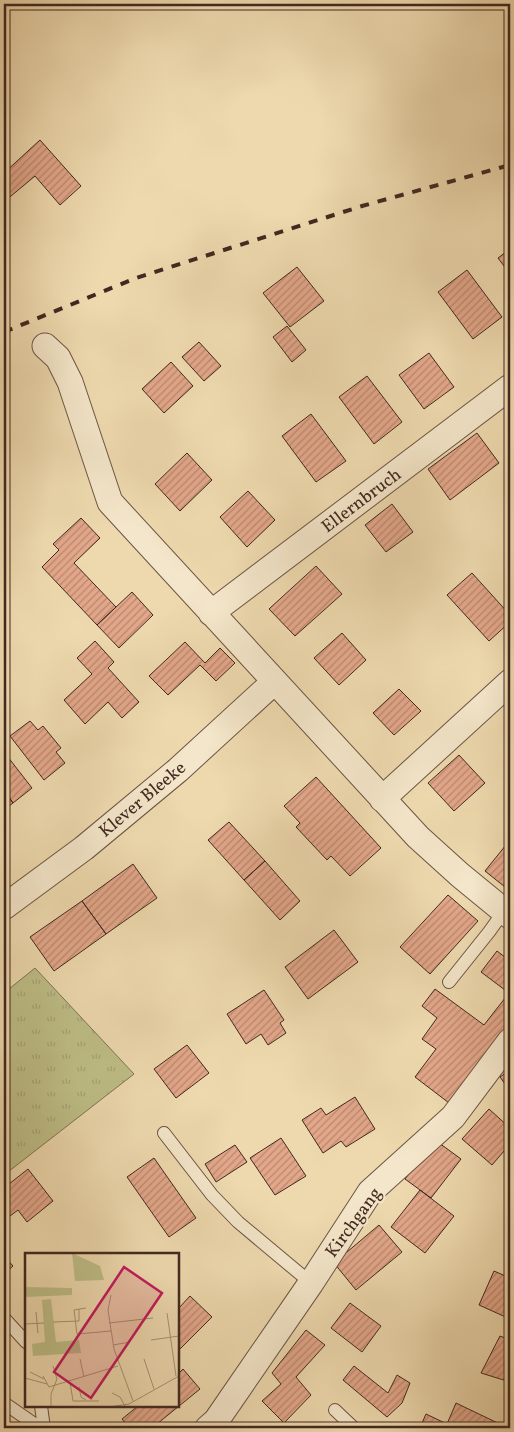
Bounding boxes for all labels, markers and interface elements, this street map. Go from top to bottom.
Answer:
street label: Ellernbruch [317,463,407,540]
street label: Klever Bleeke [94,756,192,844]
street label: Kirchgang [320,1183,388,1263]
inset map [25,1253,179,1407]

